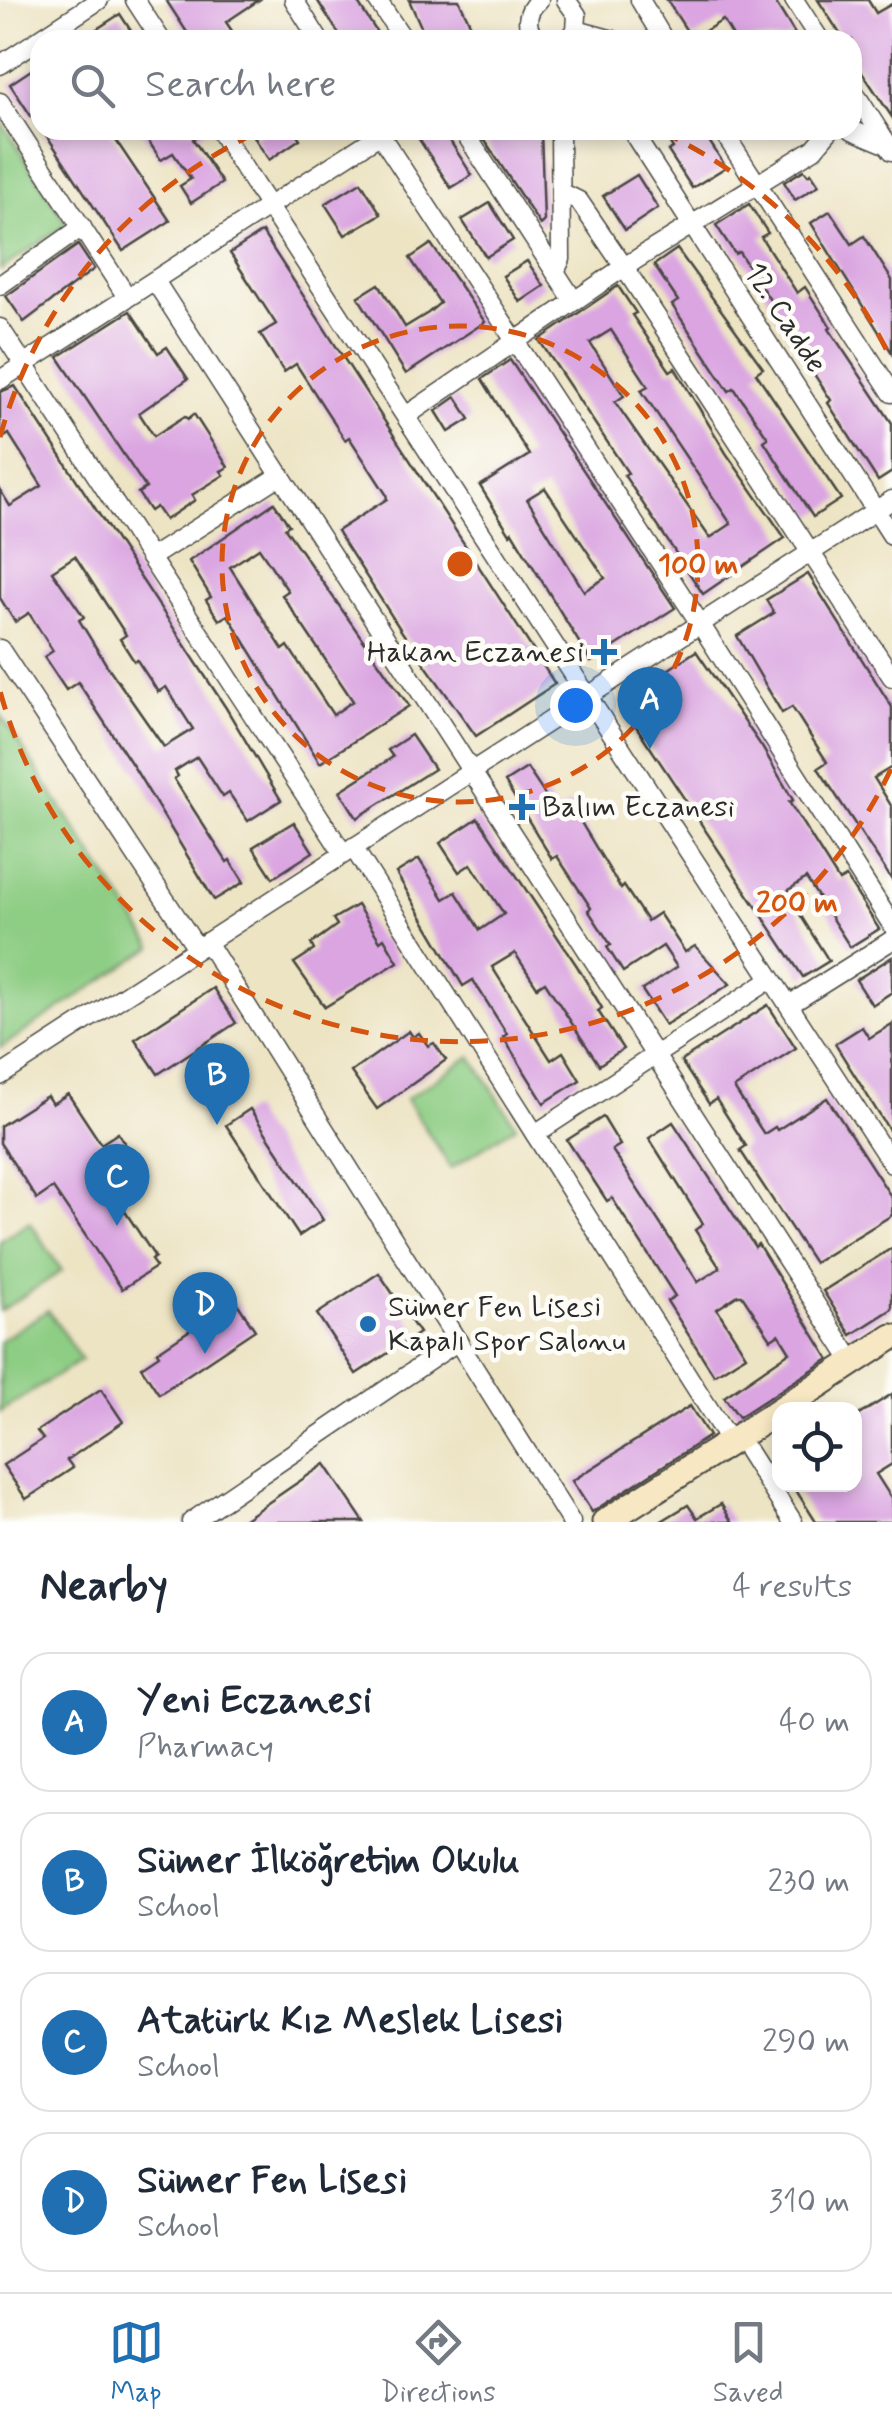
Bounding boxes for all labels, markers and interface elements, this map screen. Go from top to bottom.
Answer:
search box [30,30,862,140]
icon: search [65,58,120,113]
text: Search here [145,61,336,110]
street label: 12. Cadde [735,255,835,381]
centre of rings [442,546,478,582]
text: 100 m [658,546,738,585]
place label: Hakan Eczanesi [367,633,584,672]
marker: Hakan Eczanesi [593,641,615,663]
pin: A [618,666,682,749]
your location [550,680,601,731]
place label: Balım Eczanesi [542,788,734,827]
marker: Balım Eczanesi [511,796,533,818]
text: 200 m [756,884,838,923]
pin: B [184,1042,250,1125]
pin: C [84,1144,150,1226]
pin: D [172,1272,238,1354]
place label: Sümer Fen Lisesi Kapalı Spor Salonu [388,1288,625,1361]
marker: Sümer Fen Lisesi Kapalı Spor Salonu [357,1313,379,1335]
map controls [772,1402,862,1492]
button: locate [772,1402,862,1492]
text: Nearby [40,1560,168,1615]
text: 4 results [732,1566,852,1608]
text: Yeni Eczanesi [137,1677,372,1726]
text: A [64,1701,85,1743]
text: 40 m [779,1701,850,1743]
text: Pharmacy [137,1726,274,1768]
text: Sümer İlköğretim Okulu [137,1837,520,1886]
text: B [64,1861,85,1903]
text: 230 m [767,1861,850,1903]
text: School [137,1886,220,1928]
text: Atatürk Kız Meslek Lisesi [137,1997,563,2046]
text: C [63,2021,86,2063]
text: 290 m [762,2021,850,2063]
text: School [137,2046,220,2088]
text: Sümer Fen Lisesi [137,2157,407,2206]
text: D [63,2181,86,2223]
text: 310 m [768,2181,850,2223]
text: School [137,2206,220,2248]
tab: Map [109,2315,164,2412]
tab: Directions [381,2315,496,2412]
tab: Saved [713,2315,783,2412]

